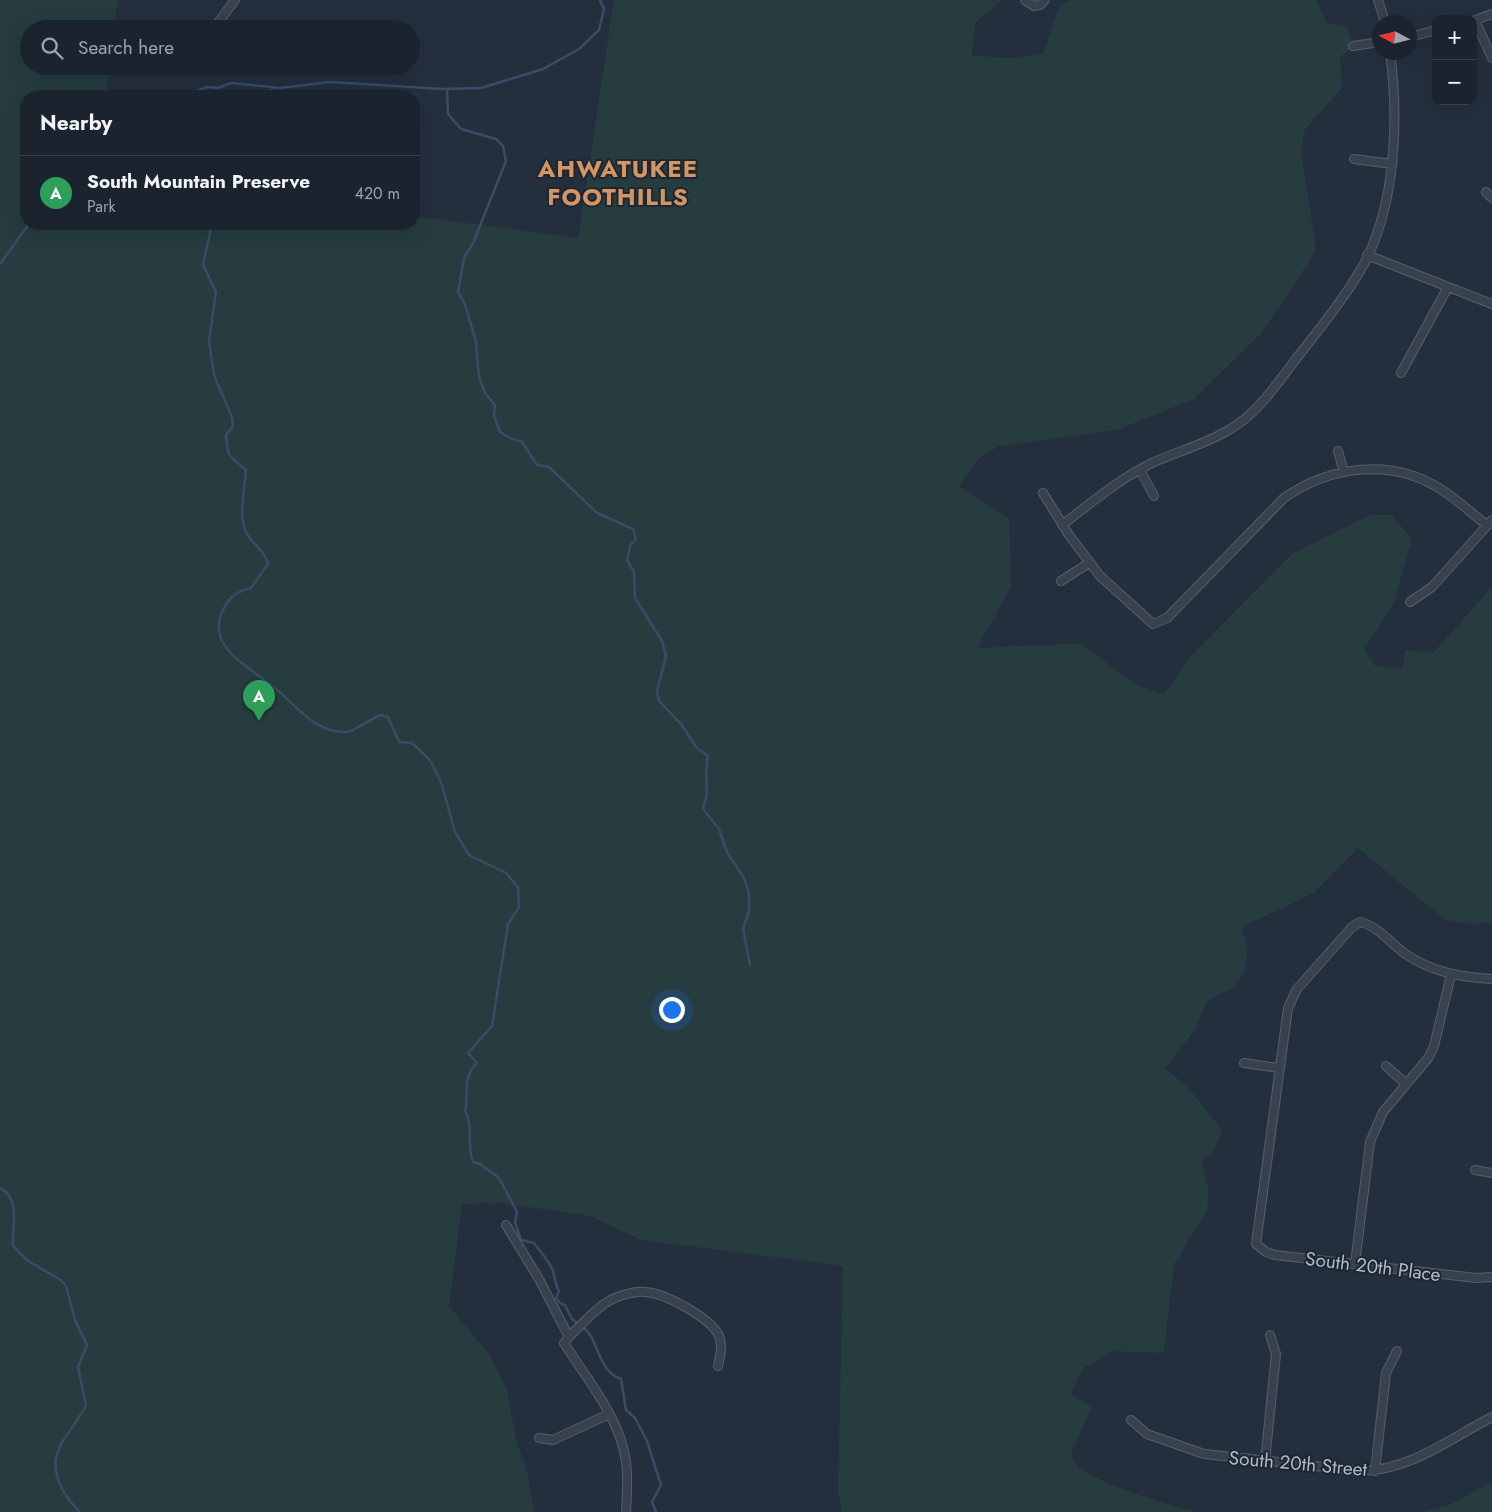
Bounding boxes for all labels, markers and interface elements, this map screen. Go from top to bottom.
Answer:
north arrow [1372,15,1417,60]
map controls [1432,15,1477,105]
button: + [1432,15,1477,60]
search box [20,20,420,75]
icon: search [38,34,66,62]
text: Search here [78,34,174,61]
button: − [1432,60,1477,105]
text: Nearby [40,108,112,138]
district label: AHWATUKEE FOOTHILLS [537,151,698,214]
text: South Mountain Preserve [87,168,310,195]
text: A [50,182,62,205]
text: 420 m [355,182,400,205]
text: Park [87,195,116,218]
pin: A [243,680,275,721]
your location [659,997,685,1023]
street label: South 20th Place [1304,1245,1442,1288]
street label: South 20th Street [1228,1444,1369,1483]

